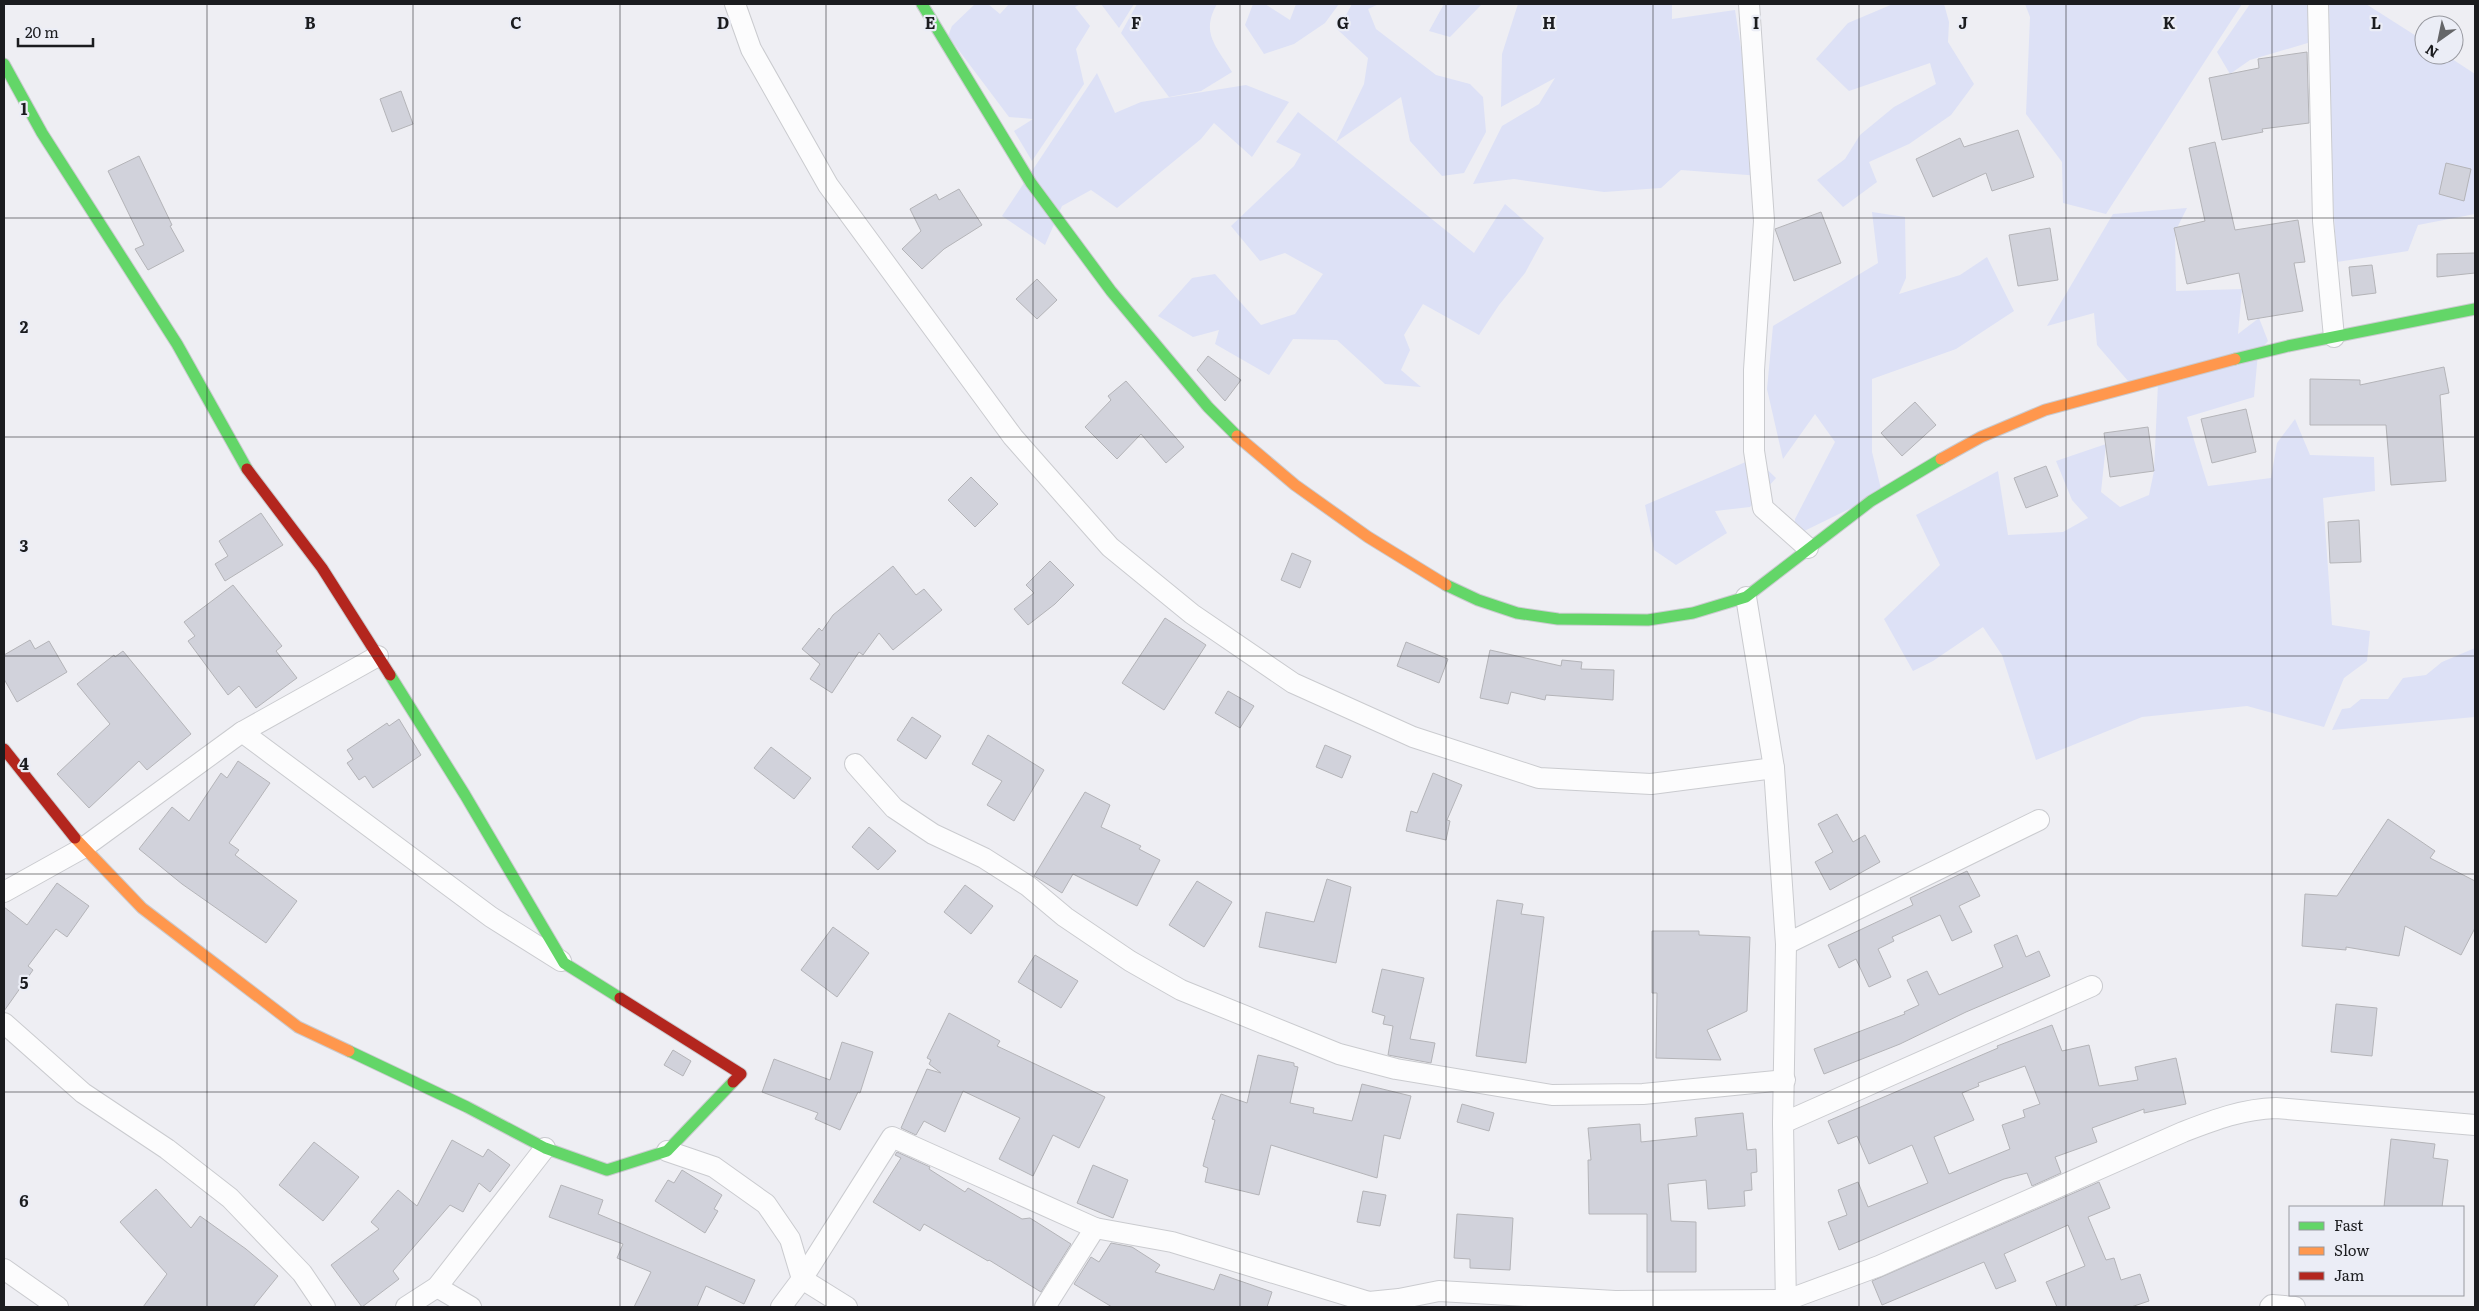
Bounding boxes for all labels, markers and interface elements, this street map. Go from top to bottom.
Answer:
text: B [304,10,316,34]
text: C [510,10,522,34]
text: D [717,10,729,34]
text: E [925,10,936,34]
text: F [1131,10,1141,34]
text: G [1337,10,1349,34]
text: H [1542,10,1556,34]
text: I [1753,10,1759,34]
text: J [1958,10,1968,34]
text: K [2163,10,2176,34]
text: L [2371,10,2381,34]
scale bar [18,15,92,47]
north arrow [2414,15,2464,65]
text: 20 m [25,20,59,43]
text: N [2421,40,2442,63]
text: 1 [21,96,28,120]
text: 2 [20,314,29,338]
text: 3 [20,533,29,557]
text: 4 [19,751,29,775]
text: 5 [20,970,29,994]
text: 6 [19,1188,29,1212]
legend [2289,1206,2464,1296]
text: Fast [2334,1213,2363,1236]
text: Slow [2334,1238,2369,1261]
text: Jam [2334,1263,2365,1286]

